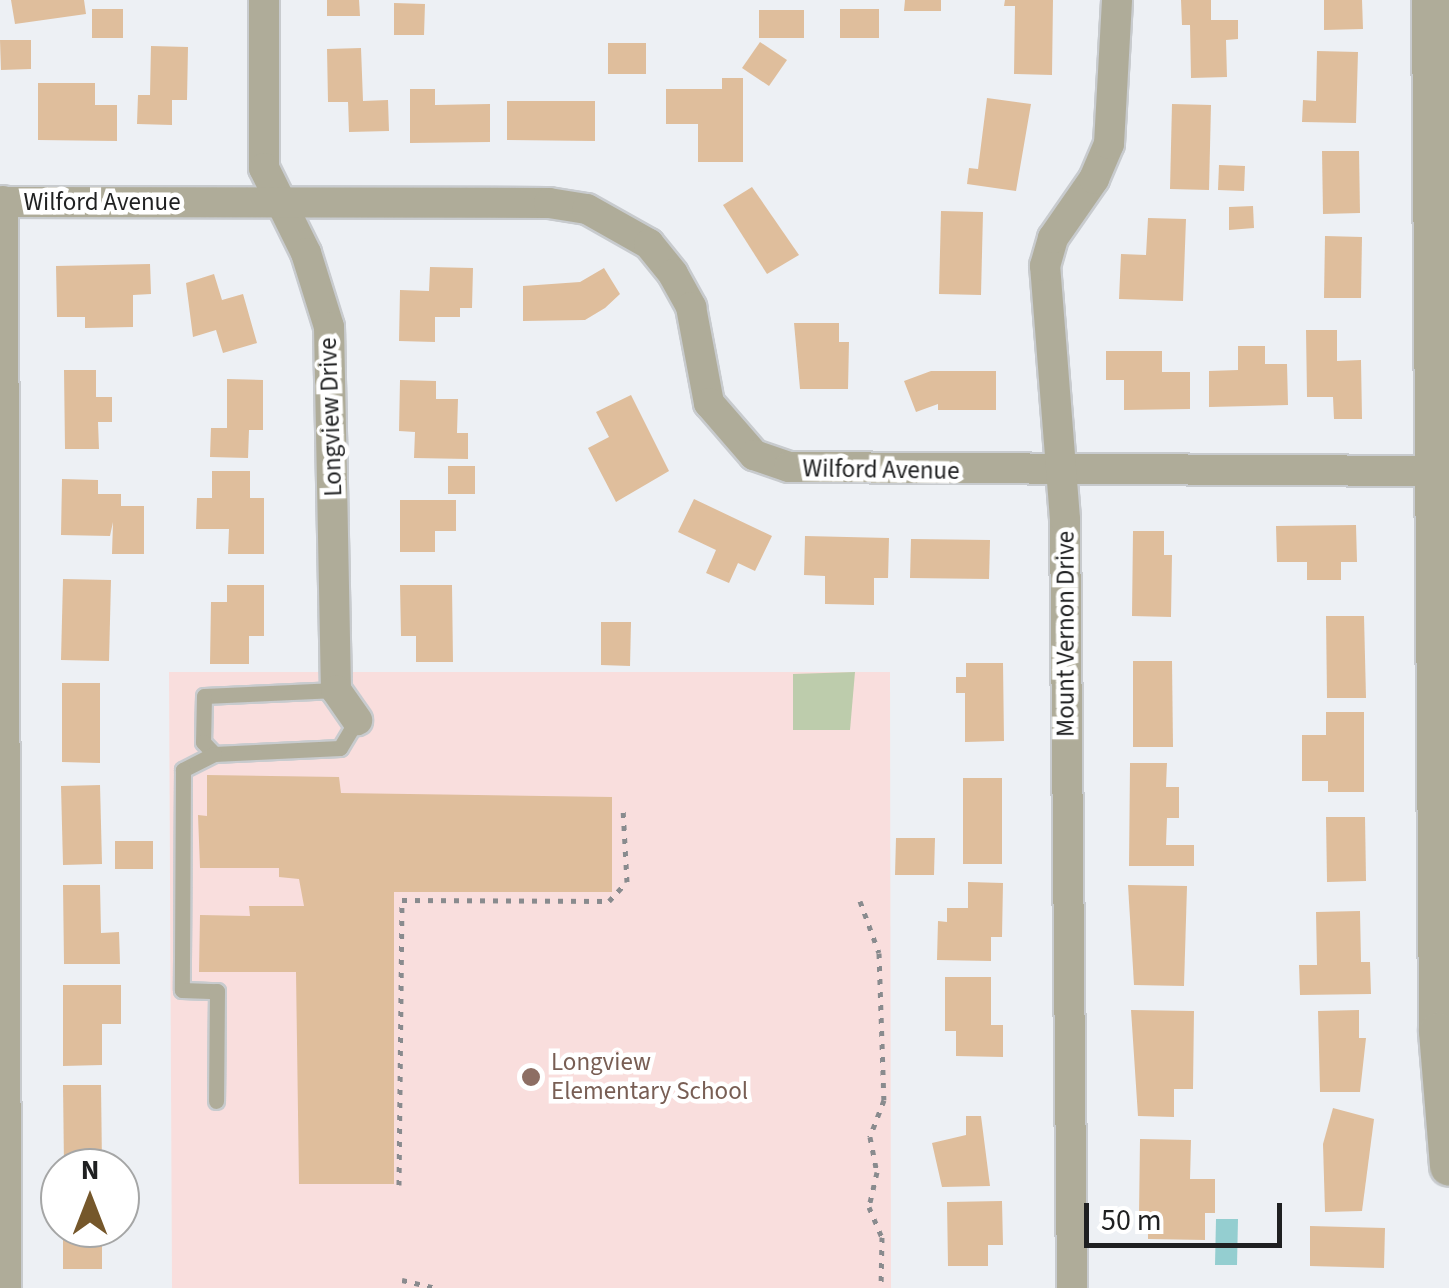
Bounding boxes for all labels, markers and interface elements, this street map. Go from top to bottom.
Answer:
street label: Wilford Avenue [23,187,181,217]
street label: Longview Drive [313,337,349,497]
street label: Wilford Avenue [802,454,960,486]
street label: Mount Vernon Drive [1051,531,1081,737]
place label: Longview Elementary School [551,1048,748,1107]
marker: Longview Elementary School [520,1066,542,1088]
north arrow [40,1148,140,1248]
text: N [81,1150,99,1190]
scale bar [1089,1183,1286,1245]
text: 50 m [1101,1199,1162,1242]

